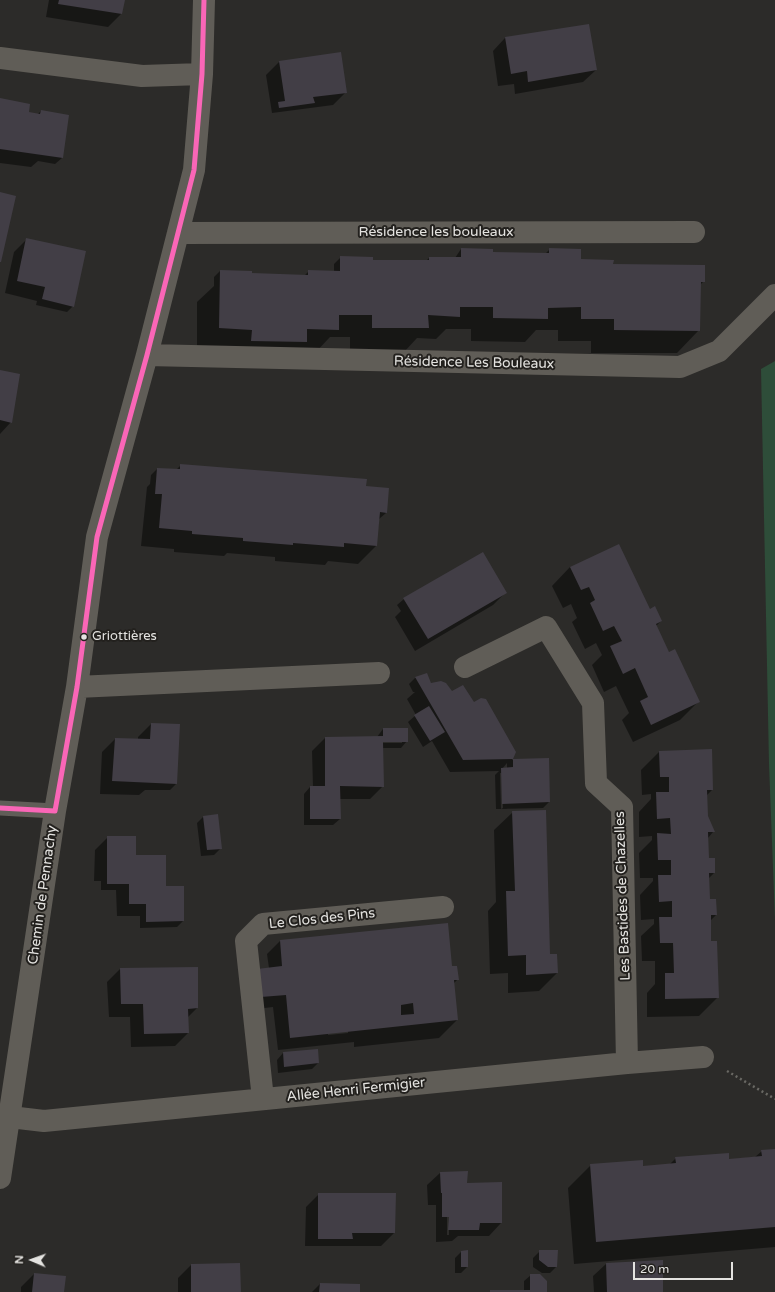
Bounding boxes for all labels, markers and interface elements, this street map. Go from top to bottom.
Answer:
street label: Résidence les bouleaux [358,224,514,240]
street label: Résidence Les Bouleaux [394,353,554,373]
place label: Griottières [92,629,157,645]
marker: Griottières [79,632,89,642]
street label: Les Bastides de Chazelles [612,811,634,981]
street label: Chemin de Pennachy [25,824,61,966]
street label: Le Clos des Pins [268,905,376,933]
street label: Allée Henri Fermigier [286,1074,426,1106]
north arrow [12,1240,52,1280]
scale bar [635,1254,735,1280]
text: N [13,1255,26,1264]
text: 20 m [640,1262,669,1276]

